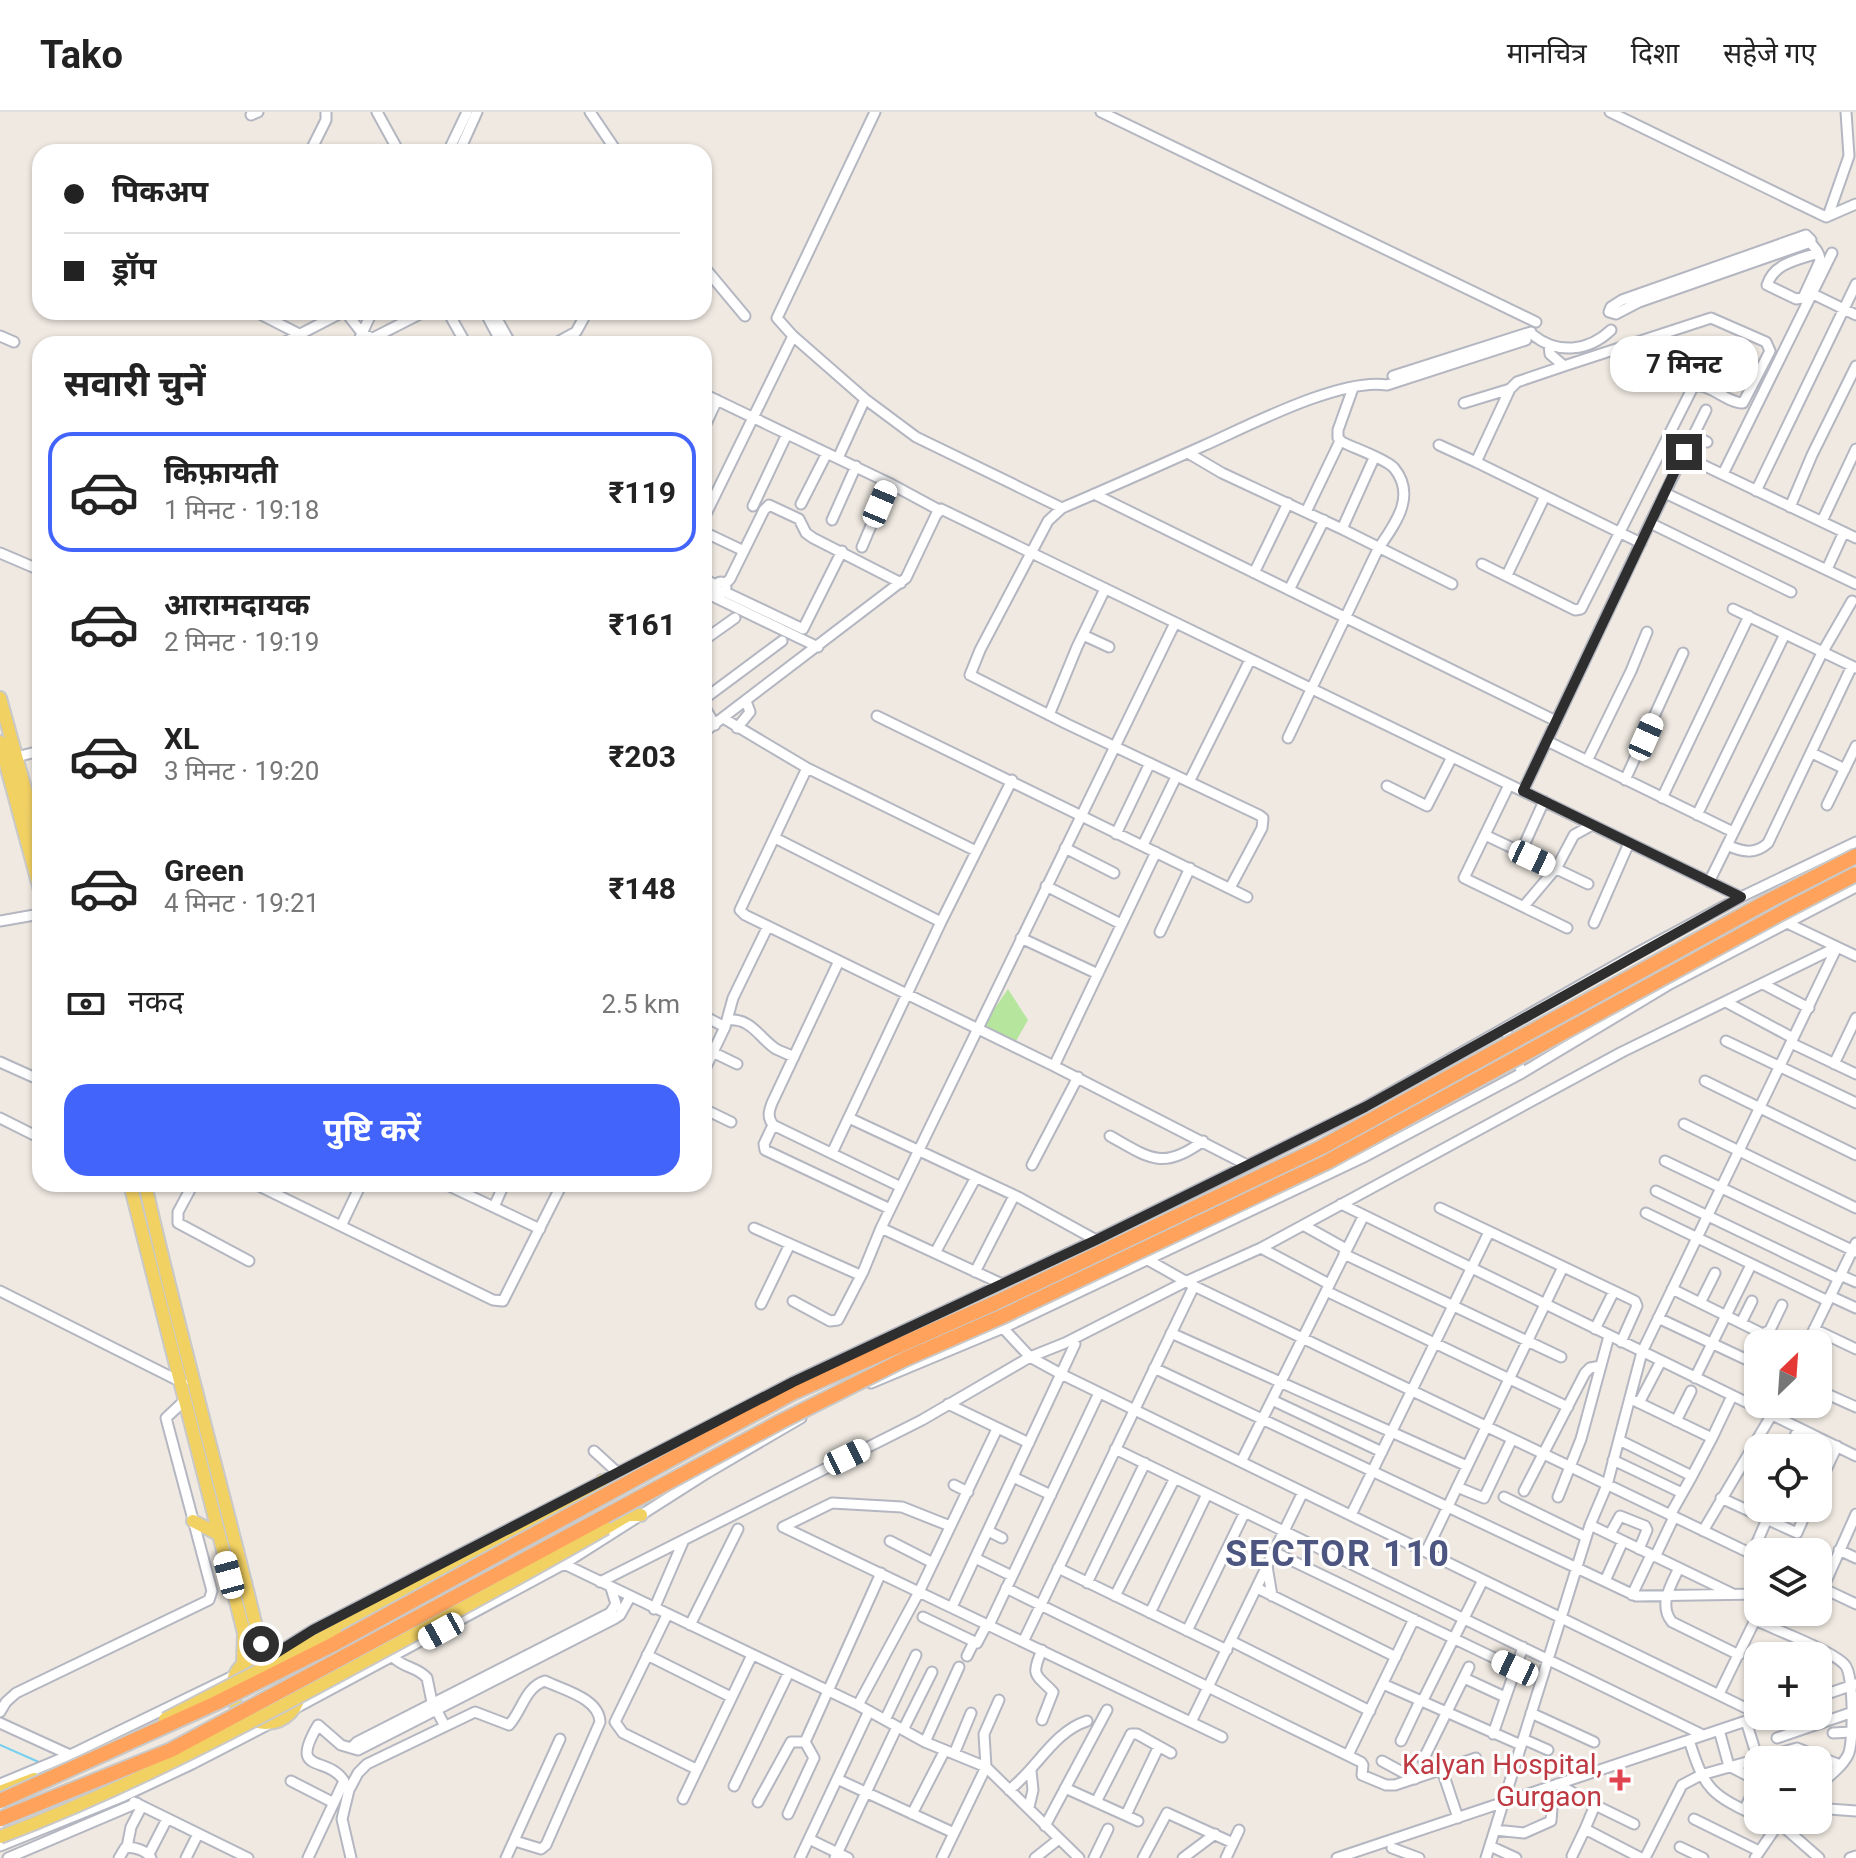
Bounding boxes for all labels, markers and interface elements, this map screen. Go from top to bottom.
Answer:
text: Tako [40,33,123,77]
text: मानचित्र [1507,37,1587,70]
text: दिशा [1631,37,1679,70]
text: सहेजे गए [1723,37,1816,70]
text: पिकअप [112,174,208,209]
text: ड्रॉप [112,251,156,286]
callout: 7 मिनट [1610,336,1758,392]
text: 7 मिनट [1646,349,1722,379]
text: सवारी चुनें [64,363,205,405]
route end [1666,434,1702,470]
text: किफ़ायती [164,455,278,490]
icon: car [68,456,140,528]
text: ₹119 [609,475,676,510]
car [860,477,900,531]
text: 1 मिनट · 19:18 [164,495,319,525]
text: आरामदायक [164,587,310,622]
icon: car [68,588,140,660]
text: ₹161 [609,607,676,642]
text: 2 मिनट · 19:19 [164,627,319,657]
car [1625,710,1667,764]
icon: car [68,720,140,792]
text: XL [164,721,199,756]
text: ₹203 [609,739,676,774]
text: 3 मिनट · 19:20 [164,756,319,786]
car [1505,837,1559,879]
icon: car [68,852,140,924]
text: Green [164,853,244,888]
text: ₹148 [609,871,676,906]
text: 4 मिनट · 19:21 [164,888,319,918]
icon: cash [64,982,108,1026]
text: नकद [128,984,184,1019]
text: 2.5 km [601,989,680,1019]
button: पुष्टि करें [64,1084,680,1176]
north arrow [1744,1330,1832,1418]
map controls [1744,1330,1832,1834]
button: locate [1744,1434,1832,1522]
car [820,1436,874,1478]
district label: SECTOR 110 [1225,1533,1451,1575]
button: layers [1744,1538,1832,1626]
car [211,1549,247,1601]
car [414,1609,468,1653]
route start [243,1626,279,1662]
button: + [1744,1642,1832,1730]
car [1488,1647,1542,1689]
button: − [1744,1746,1832,1834]
place label: Kalyan Hospital, Gurgaon [1402,1748,1602,1813]
marker: Kalyan Hospital, Gurgaon [1609,1769,1631,1791]

